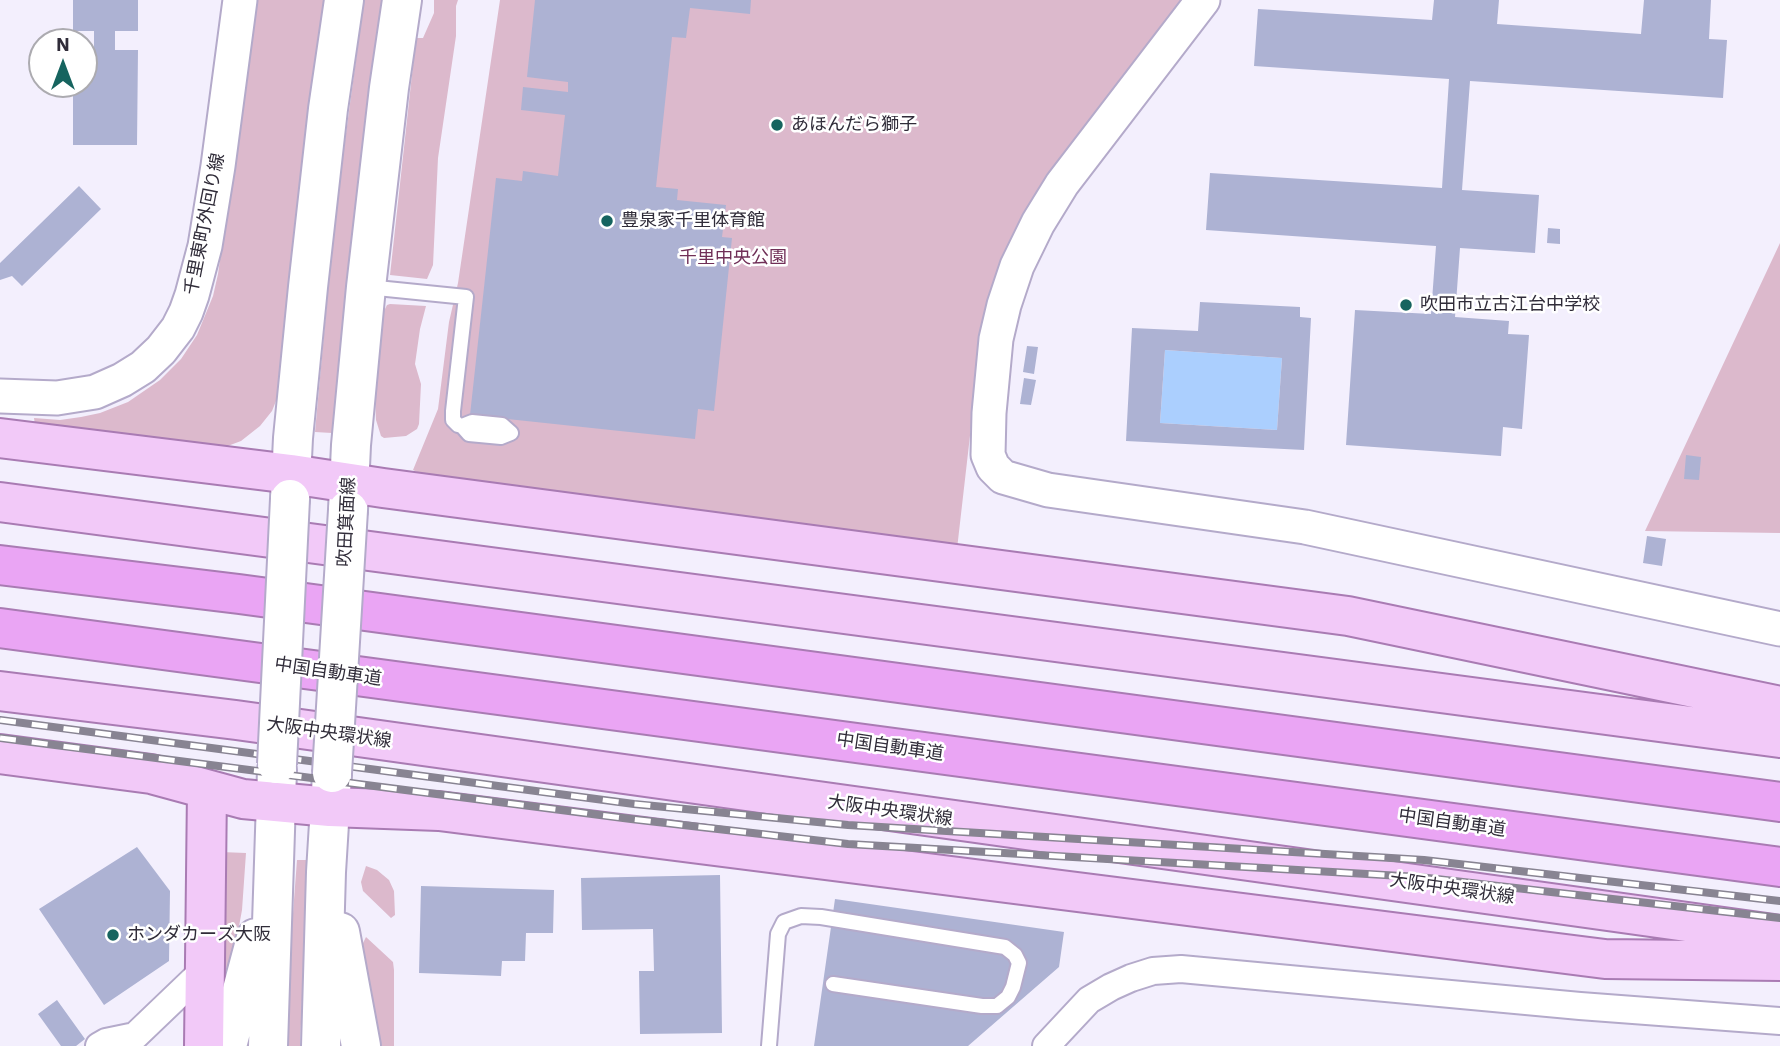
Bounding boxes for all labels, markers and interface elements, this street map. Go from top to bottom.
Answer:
north arrow [28,28,98,98]
text: N [56,32,70,56]
place label: あほんだら獅子 [791,114,917,136]
marker: あほんだら獅子 [769,117,785,133]
street label: 千里東町外回り線 [181,151,229,297]
place label: 豊泉家千里体育館 [621,210,765,232]
marker: 豊泉家千里体育館 [599,213,615,229]
park label: 千里中央公園 [679,247,787,269]
place label: 吹田市立古江台中学校 [1420,294,1600,316]
marker: 吹田市立古江台中学校 [1398,297,1414,313]
street label: 吹田箕面線 [334,476,360,568]
street label: 中国自動車道 [273,654,383,690]
street label: 大阪中央環状線 [265,714,393,752]
street label: 中国自動車道 [835,729,945,765]
street label: 大阪中央環状線 [826,792,954,830]
street label: 中国自動車道 [1397,805,1507,841]
street label: 大阪中央環状線 [1388,870,1516,908]
place label: ホンダカーズ大阪 [127,924,271,946]
marker: ホンダカーズ大阪 [105,927,121,943]

